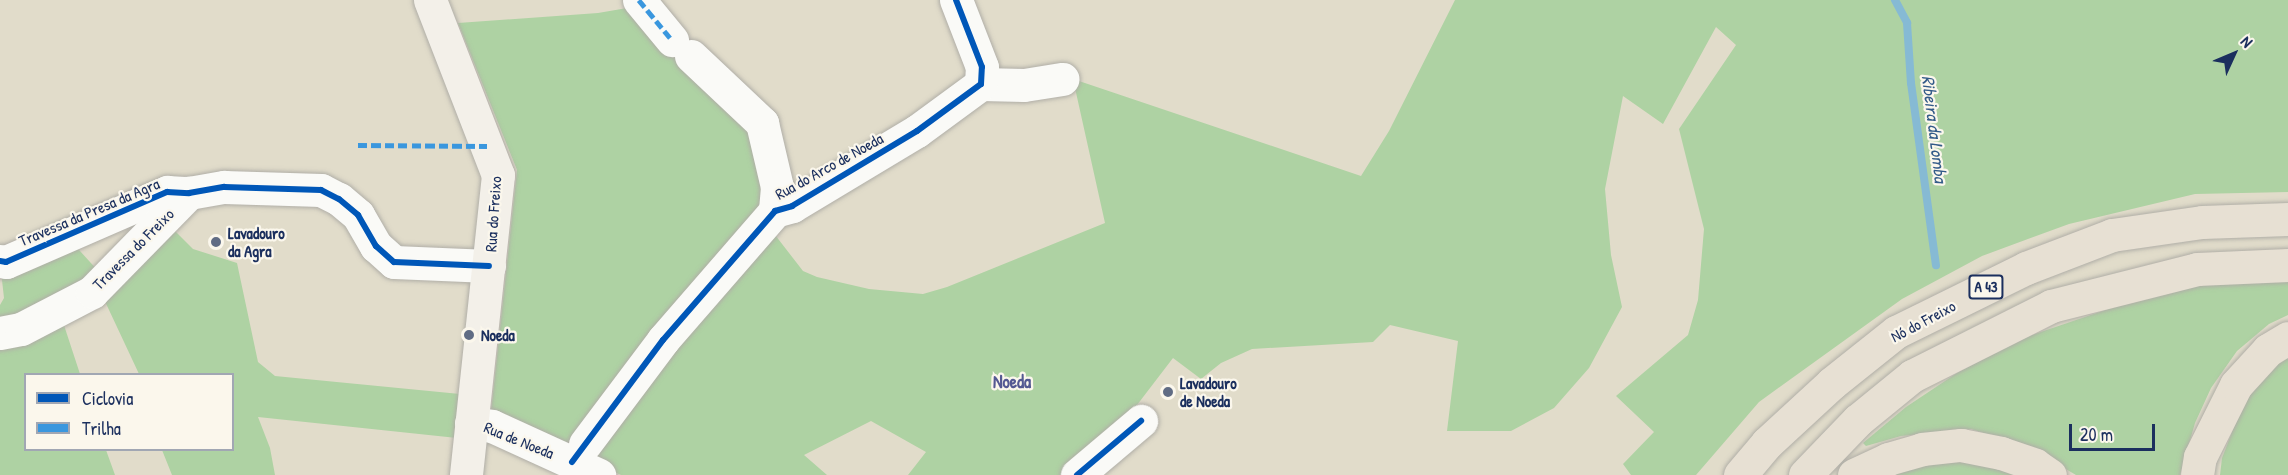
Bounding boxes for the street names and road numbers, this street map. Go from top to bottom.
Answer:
street label: Rua do Arco de Noeda [772,128,886,204]
street label: Travessa da Presa da Agra [16,174,162,250]
street label: Rua do Freixo [481,176,505,252]
street label: Travessa do Freixo [88,204,178,294]
road number: A 43 [1968,275,2004,299]
street label: Nó do Freixo [1887,296,1959,346]
street label: Rua de Noeda [481,417,557,463]

